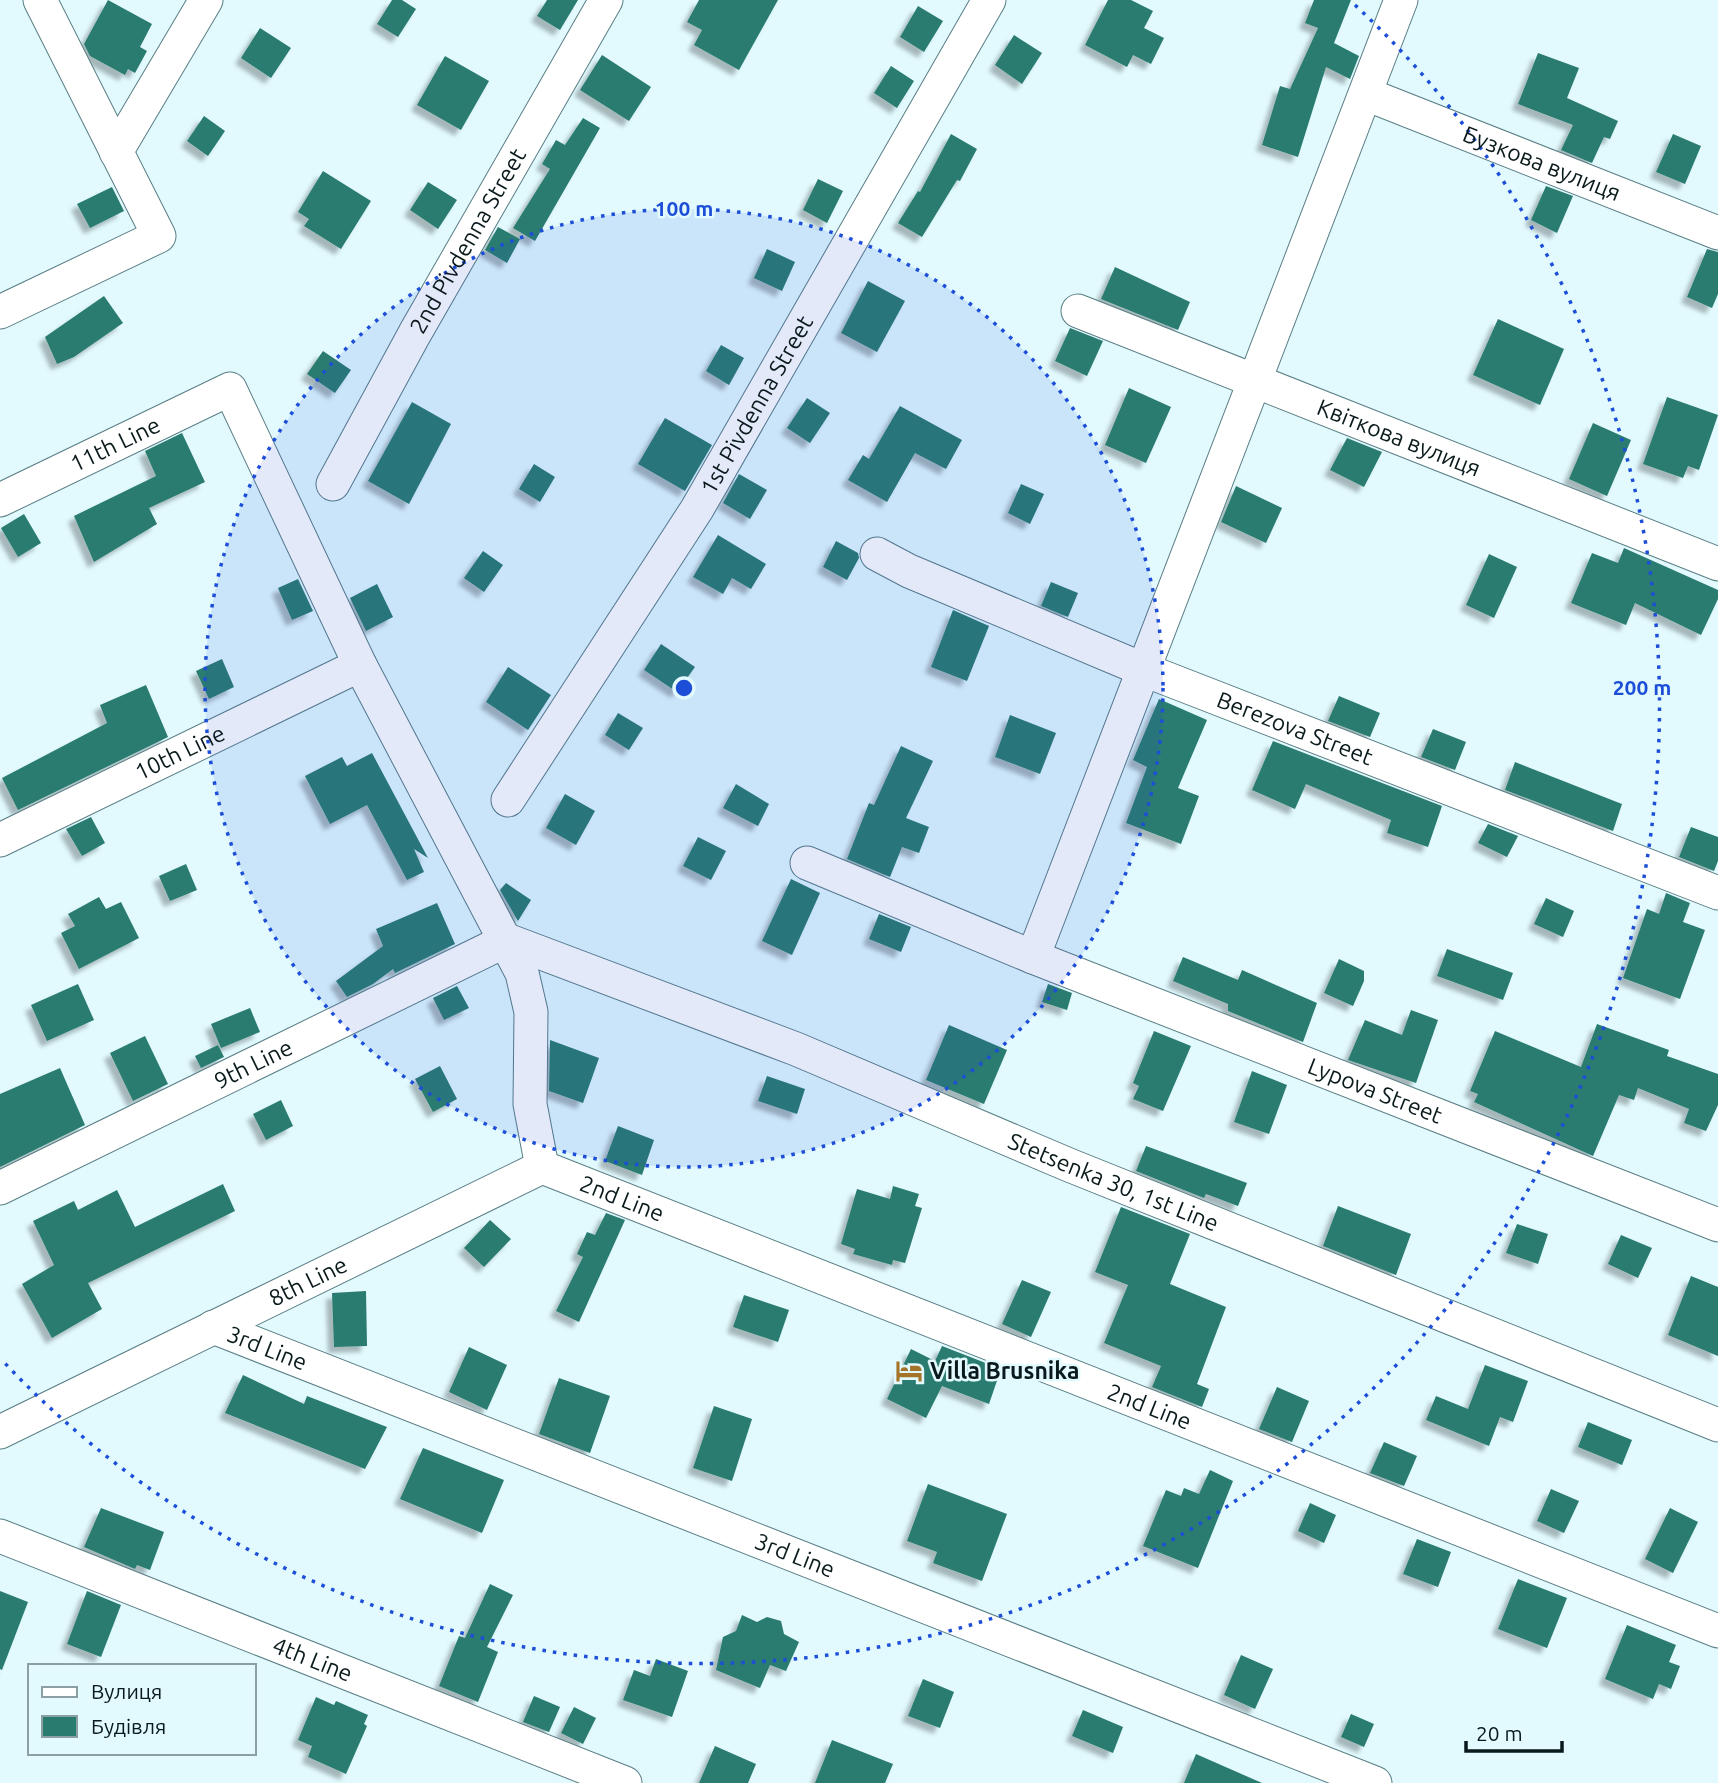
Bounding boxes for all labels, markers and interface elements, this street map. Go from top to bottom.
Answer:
street label: Бузкова вулиця [1460,121,1624,205]
street label: 2nd Pivdenna Street [405,144,530,338]
text: 100 m [655,196,713,220]
street label: 1st Pivdenna Street [695,311,817,498]
street label: Квіткова вулиця [1314,394,1484,481]
street label: 11th Line [66,412,164,476]
text: 200 m [1613,675,1671,699]
centre of rings [672,676,696,700]
street label: Berezova Street [1214,686,1376,770]
street label: 10th Line [131,720,229,784]
street label: 9th Line [210,1034,296,1093]
street label: Lypova Street [1305,1053,1446,1128]
street label: Stetsenka 30, 1st Line [1005,1128,1222,1236]
street label: 2nd Line [577,1170,668,1226]
street label: 8th Line [265,1251,351,1310]
street label: 3rd Line [224,1321,311,1375]
hotel icon: Villa Brusnika [894,1356,924,1386]
place label: Villa Brusnika [930,1358,1079,1383]
street label: 2nd Line [1104,1378,1195,1434]
street label: 3rd Line [752,1528,838,1582]
street label: 4th Line [269,1632,356,1686]
legend [28,1664,256,1755]
text: Вулиця [91,1679,162,1703]
scale bar [1466,1710,1562,1754]
text: Будівля [91,1714,166,1738]
text: 20 m [1476,1721,1523,1745]

